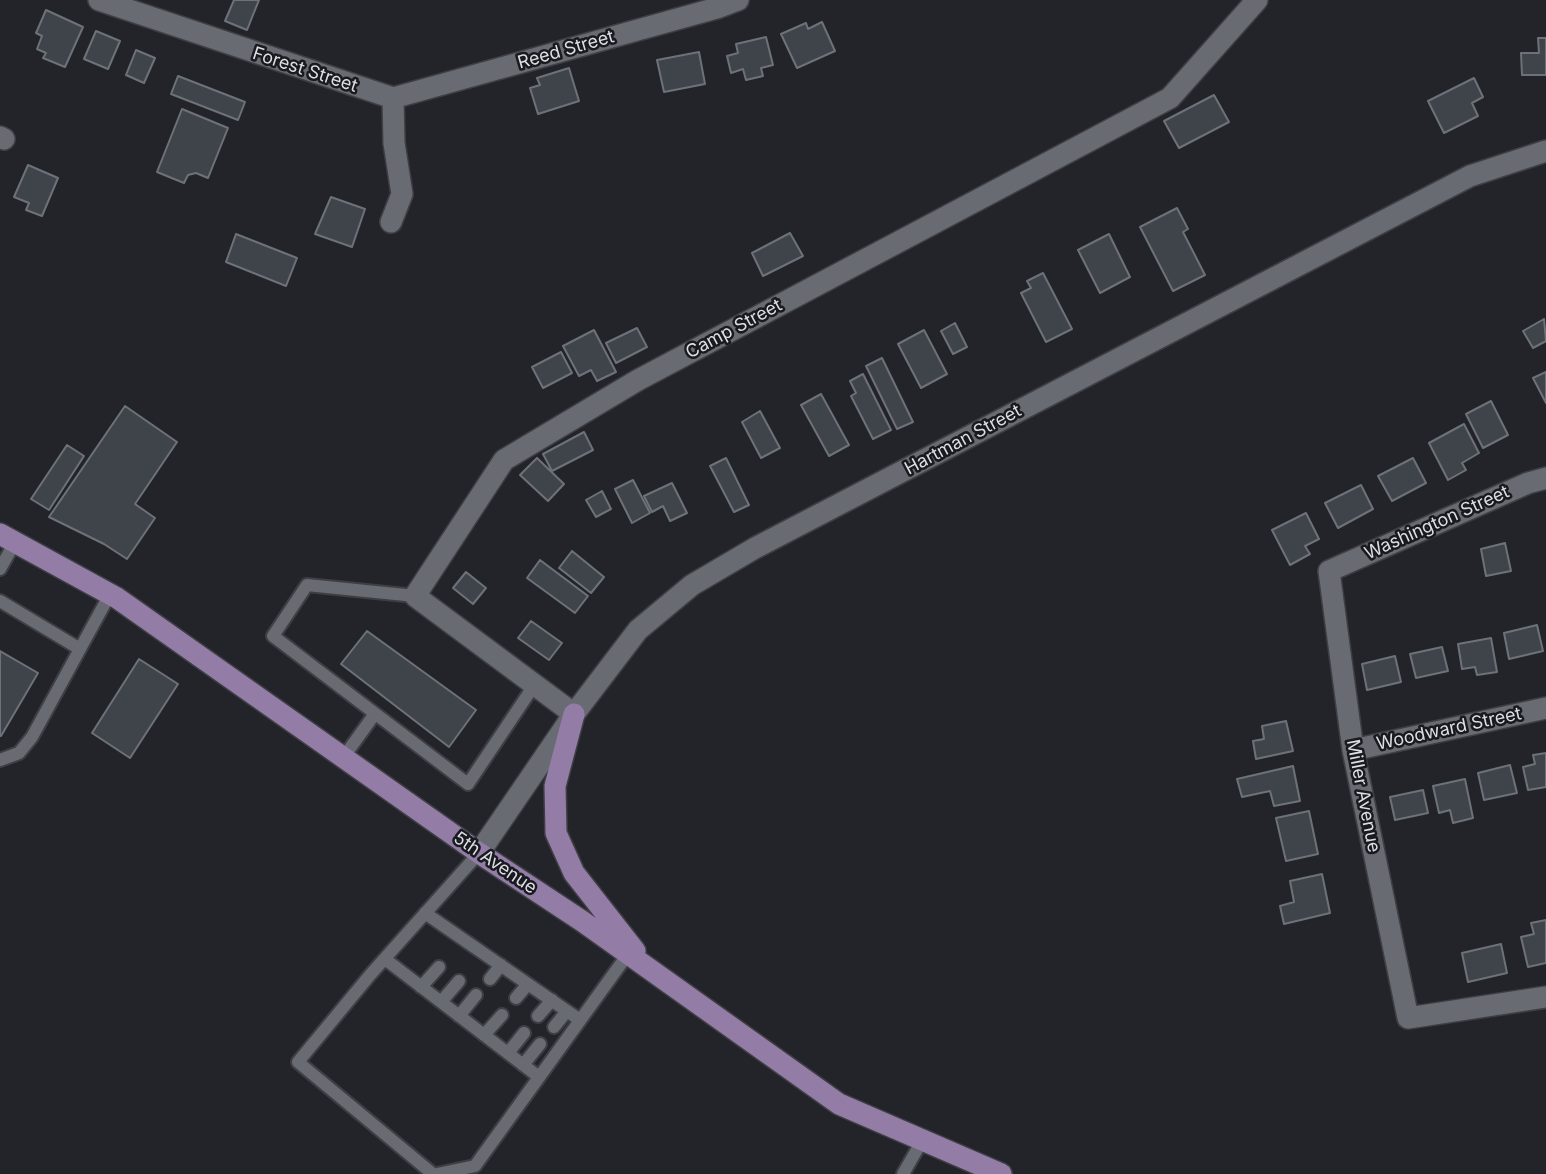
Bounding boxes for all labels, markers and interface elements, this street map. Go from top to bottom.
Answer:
street label: Reed Street [515,26,617,74]
street label: Forest Street [250,43,360,97]
street label: Camp Street [682,295,786,363]
street label: Hartman Street [901,400,1025,480]
street label: Washington Street [1361,481,1513,565]
street label: Woodward Street [1375,703,1523,755]
street label: Miller Avenue [1341,738,1385,854]
street label: 5th Avenue [449,827,541,899]

